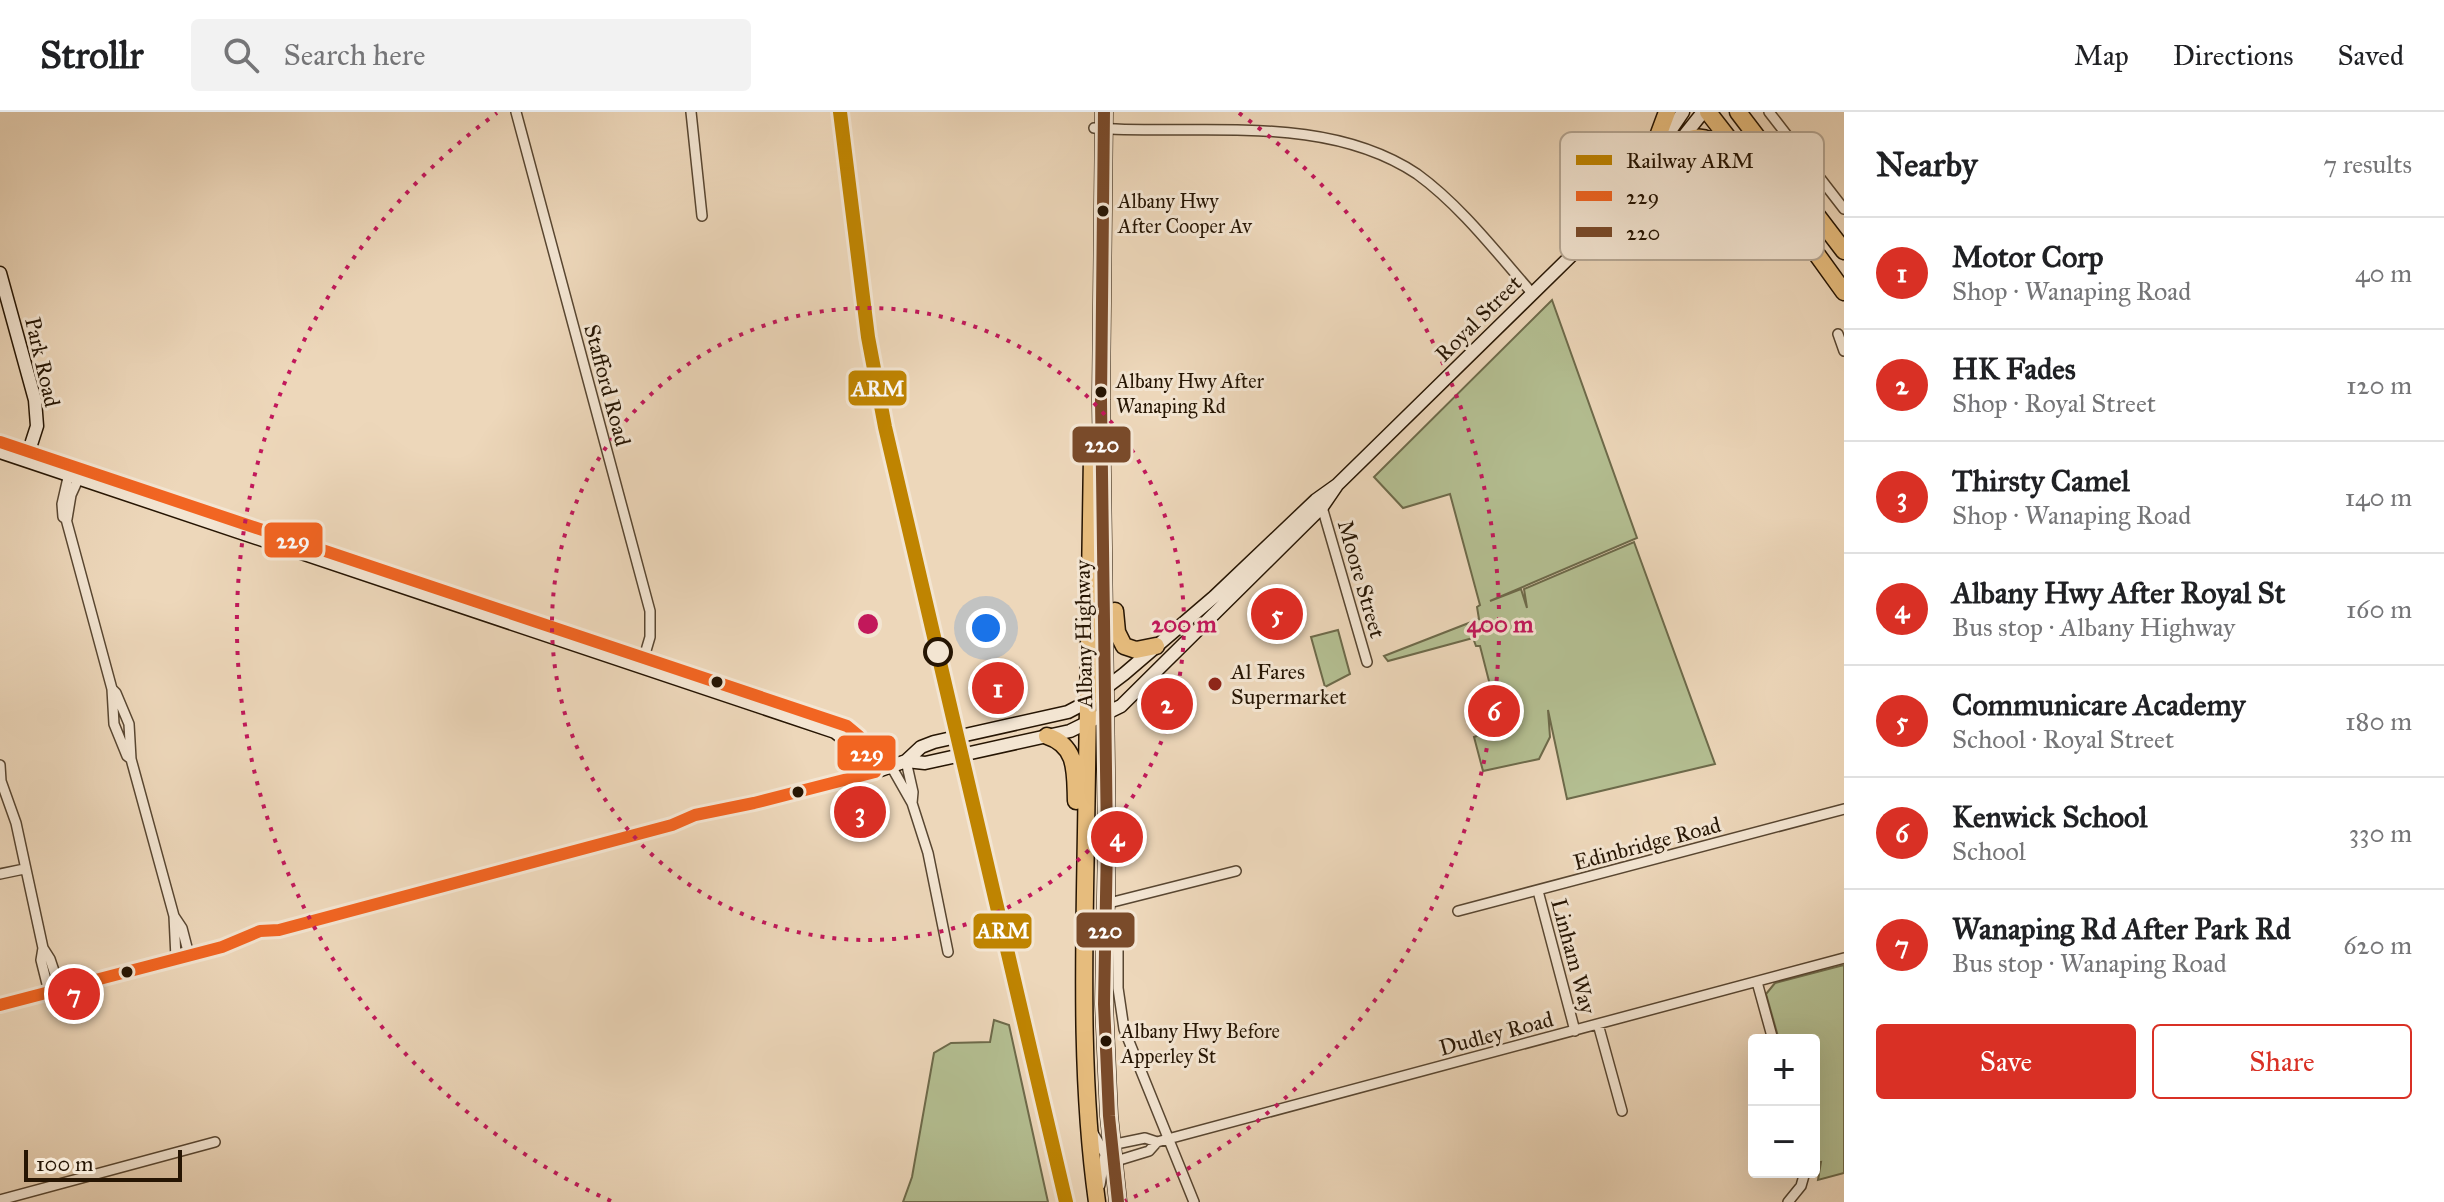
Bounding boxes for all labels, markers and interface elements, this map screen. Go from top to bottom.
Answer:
search box [191,19,751,91]
text: Strollr [40,32,143,78]
icon: search [219,33,263,77]
text: Search here [283,37,425,73]
text: Map [2074,38,2129,73]
text: Directions [2173,38,2294,73]
text: Saved [2338,38,2404,73]
legend [1560,132,1824,260]
text: Nearby [1876,144,1978,185]
text: Railway ARM [1626,147,1754,174]
text: 7 results [2323,148,2412,180]
text: 229 [1626,183,1659,210]
place label: Albany Hwy After Cooper Av [1117,189,1253,238]
marker: Albany Hwy After Cooper Av [1095,203,1111,219]
text: 220 [1626,219,1660,246]
text: Motor Corp [1952,239,2103,275]
text: 1 [1897,257,1907,289]
text: 40 m [2355,257,2412,289]
street label: Royal Street [1429,269,1527,367]
text: Shop · Wanaping Road [1952,275,2191,307]
street label: Park Road [19,315,66,410]
street label: Stafford Road [578,321,637,449]
text: HK Fades [1952,351,2076,387]
line badge: ARM [847,369,908,407]
place label: Albany Hwy After Wanaping Rd [1115,369,1264,419]
text: 2 [1896,369,1908,401]
text: 120 m [2346,369,2412,401]
text: ARM [850,375,905,402]
marker: Albany Hwy After Wanaping Rd [1093,384,1109,400]
text: Shop · Royal Street [1952,387,2156,419]
line badge: 220 [1071,425,1132,464]
text: 220 [1085,431,1119,458]
text: Thirsty Camel [1952,463,2130,499]
text: 3 [1897,481,1907,513]
text: 140 m [2345,481,2412,513]
text: Shop · Wanaping Road [1952,499,2191,531]
street label: Moore Street [1332,517,1391,641]
line badge: 229 [263,521,324,559]
text: 229 [276,527,310,554]
street label: Albany Highway [1069,559,1098,709]
text: Albany Hwy After Royal St [1952,575,2285,611]
pin: 5 [1251,584,1303,644]
text: 4 [1895,593,1909,625]
text: 160 m [2346,593,2412,625]
your location [966,608,1006,648]
text: 200 m [1151,609,1217,639]
text: 400 m [1467,609,1534,639]
centre of rings [854,610,882,638]
text: Bus stop · Albany Highway [1952,611,2235,643]
unlabelled marker [924,638,952,666]
pin: 1 [972,658,1024,718]
place label: Al Fares Supermarket [1230,658,1347,710]
unlabelled marker [709,674,725,690]
pin: 2 [1141,674,1193,734]
marker: Al Fares Supermarket [1206,675,1224,693]
pin: 6 [1468,681,1520,741]
text: Communicare Academy [1952,687,2245,723]
text: 5 [1896,705,1908,737]
text: 180 m [2345,705,2412,737]
text: School · Royal Street [1952,723,2174,755]
line badge: 229 [836,734,897,772]
text: 229 [850,740,884,767]
pin: 3 [834,782,886,842]
unlabelled marker [790,784,806,800]
text: Kenwick School [1952,799,2147,835]
pin: 4 [1091,807,1143,867]
street label: Edinbridge Road [1570,811,1724,876]
text: 6 [1895,817,1909,849]
text: 330 m [2349,817,2412,849]
text: School [1952,835,2026,867]
street label: Linham Way [1545,896,1602,1017]
line badge: 220 [1075,911,1136,949]
text: Wanaping Rd After Park Rd [1952,911,2291,947]
line badge: ARM [972,912,1033,950]
text: ARM [975,917,1030,944]
text: 220 [1088,917,1122,944]
text: 7 [1895,929,1909,961]
text: 620 m [2343,929,2412,961]
text: Bus stop · Wanaping Road [1952,947,2227,979]
pin: 7 [48,964,100,1024]
unlabelled marker [119,964,135,980]
street label: Dudley Road [1436,1005,1556,1062]
place label: Albany Hwy Before Apperley St [1120,1019,1280,1068]
button: Save [1876,1024,2136,1099]
button: Share [2152,1024,2412,1099]
marker: Albany Hwy Before Apperley St [1098,1033,1114,1049]
map controls [1748,1034,1820,1178]
button: + [1748,1034,1820,1106]
button: − [1748,1106,1820,1178]
scale bar [24,1146,182,1182]
text: 100 m [36,1150,93,1177]

